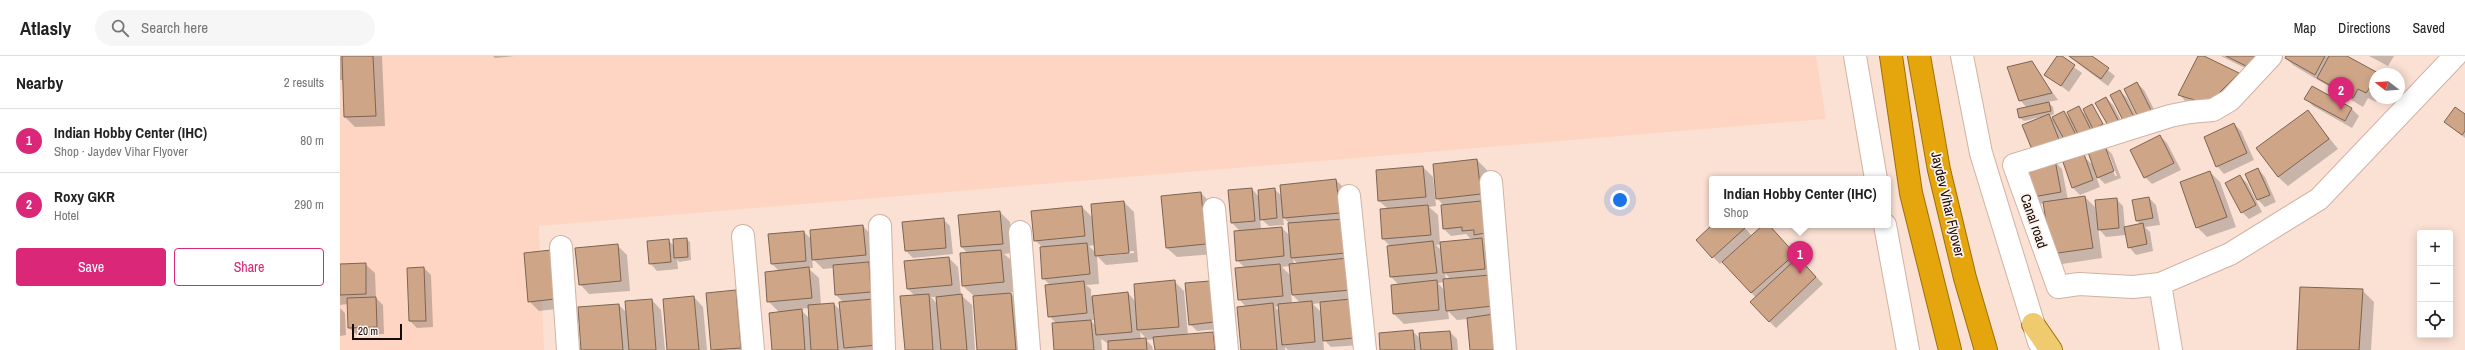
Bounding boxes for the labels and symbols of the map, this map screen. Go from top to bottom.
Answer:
north arrow [2369,68,2405,104]
pin: 2 [2328,77,2354,110]
street label: Jaydev Vihar Flyover [1927,150,1969,259]
your location [1610,190,1630,210]
street label: Canal road [2016,192,2052,250]
pin: 1 [1787,241,1813,274]
scale bar [352,322,402,341]

